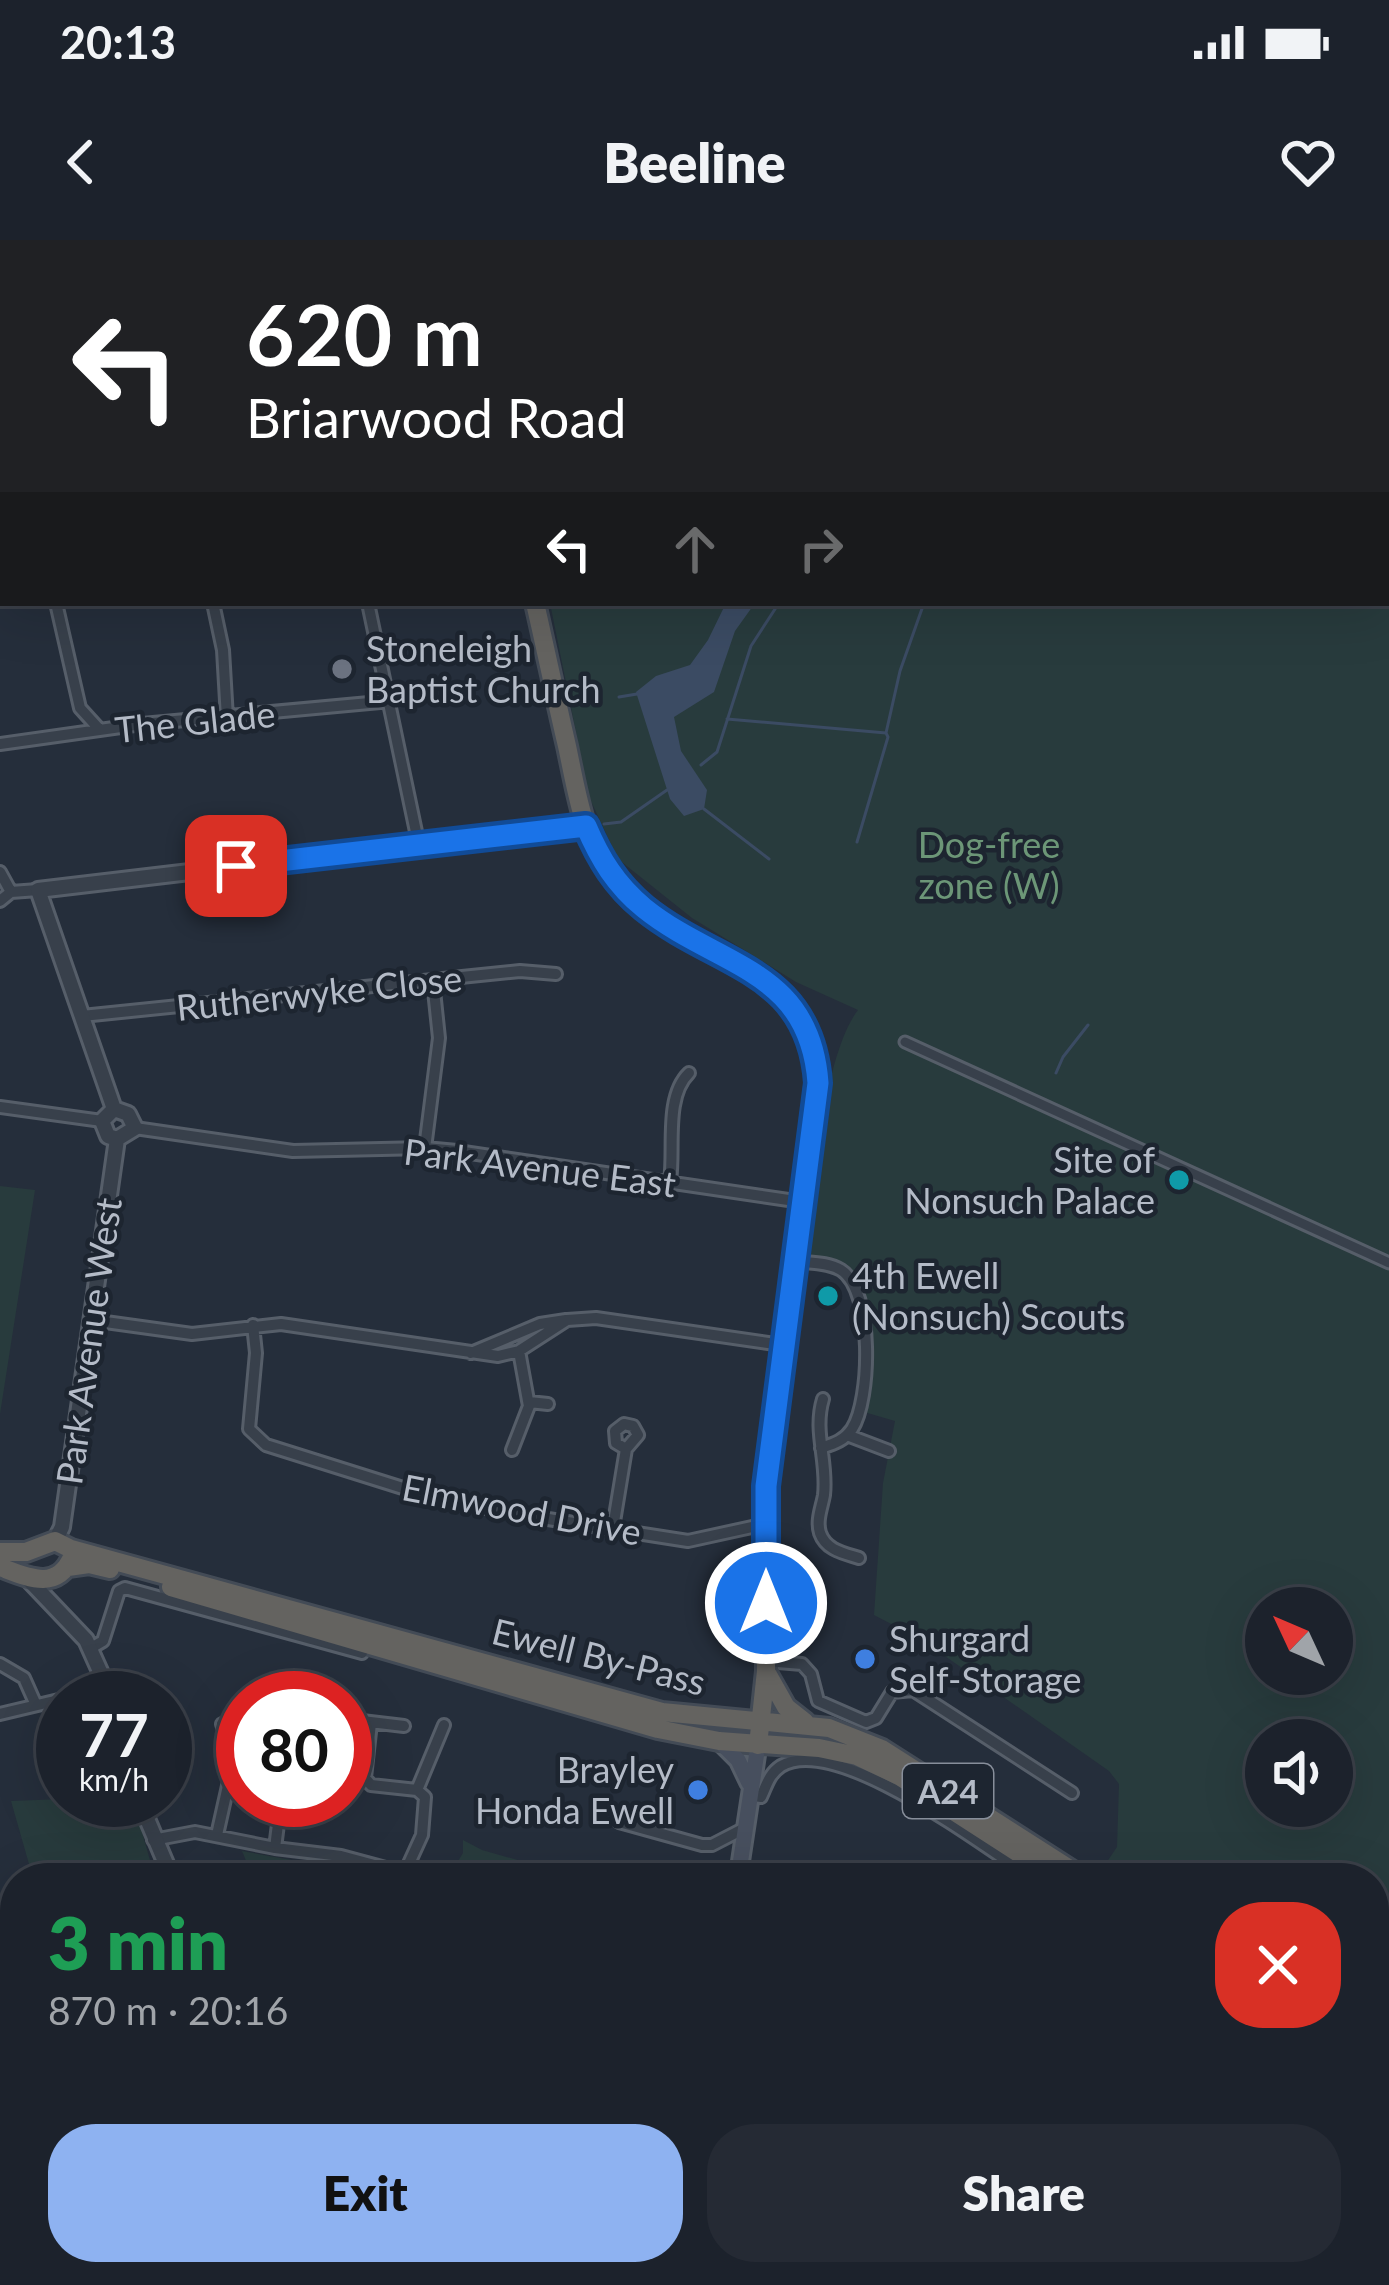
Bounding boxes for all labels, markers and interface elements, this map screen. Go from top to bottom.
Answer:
text: 20:13 [60,15,176,69]
icon: back [48,129,114,195]
icon: heart [1275,129,1341,195]
text: Beeline [603,130,786,195]
text: 620 m [246,283,483,384]
icon: left [48,288,204,444]
text: Briarwood Road [246,385,627,450]
icon: left [536,516,602,582]
icon: ahead [662,516,728,582]
icon: right [788,516,854,582]
place label: Stoneleigh Baptist Church [366,626,601,711]
marker: Stoneleigh Baptist Church [329,656,355,682]
street label: The Glade [113,691,277,751]
pin [185,815,287,917]
park label: Dog-free zone (W) [918,822,1060,907]
icon: arrive [203,833,269,899]
street label: Rutherwyke Close [174,955,464,1029]
street label: Park Avenue East [401,1128,679,1206]
place label: Site of Nonsuch Palace [904,1137,1155,1222]
marker: Site of Nonsuch Palace [1166,1167,1192,1193]
street label: Park Avenue West [46,1195,130,1487]
place label: 4th Ewell (Nonsuch) Scouts [852,1253,1125,1338]
marker: 4th Ewell (Nonsuch) Scouts [815,1283,841,1309]
street label: Elmwood Drive [399,1464,645,1554]
position arrow [703,1540,829,1666]
north arrow [1245,1587,1353,1695]
map controls [1245,1587,1353,1827]
street label: Ewell By-Pass [488,1608,710,1704]
place label: Shurgard Self-Storage [889,1616,1082,1701]
marker: Shurgard Self-Storage [852,1646,878,1672]
speed limit sign: 80 [216,1671,372,1827]
text: 77 [79,1698,149,1770]
button: sound [1245,1719,1353,1827]
place label: Brayley Honda Ewell [475,1747,674,1832]
text: km/h [79,1761,149,1797]
road number: A24 [903,1764,993,1818]
marker: Brayley Honda Ewell [685,1777,711,1803]
text: 3 min [48,1899,228,1985]
button: close [1215,1902,1341,2028]
text: 870 m · 20:16 [48,1987,288,2033]
button: Exit [48,2124,683,2262]
button: Share [707,2124,1341,2262]

